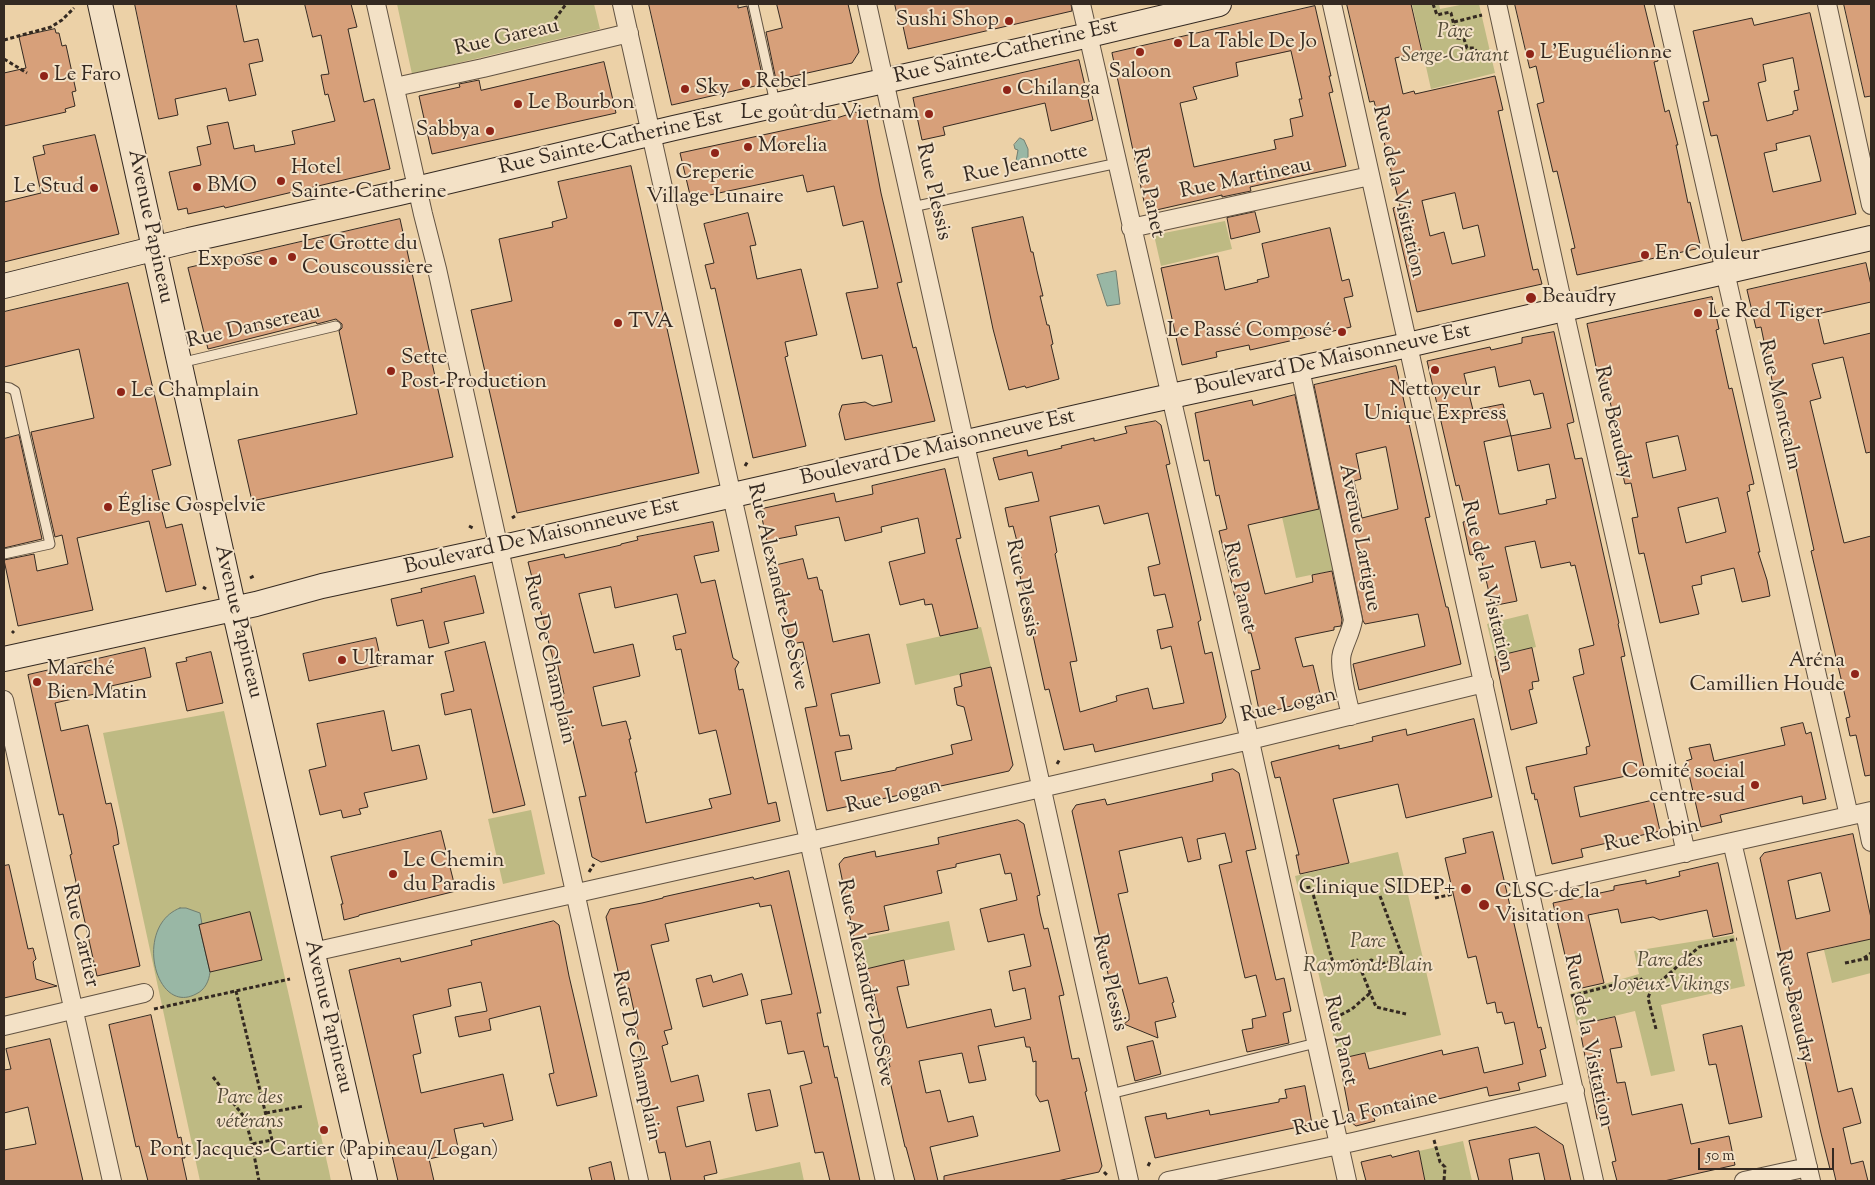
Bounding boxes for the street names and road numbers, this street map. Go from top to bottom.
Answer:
street label: Rue Gareau [452,15,562,63]
street label: Rue Sainte-Catherine Est [892,15,1120,91]
street label: Rue de la Visitation [1365,103,1429,281]
street label: Rue Sainte-Catherine Est [497,106,725,182]
street label: Rue Jeannotte [962,140,1090,190]
street label: Rue Plessis [909,141,955,243]
street label: Rue Panet [1125,146,1169,240]
street label: Avenue Papineau [120,148,178,306]
street label: Rue Martineau [1178,154,1314,206]
street label: Rue Dansereau [185,300,323,356]
street label: Boulevard De Maisonneuve Est [1193,319,1473,403]
street label: Rue Montcalm [1751,337,1805,473]
street label: Rue Beaudry [1587,364,1637,482]
street label: Boulevard De Maisonneuve Est [798,405,1078,493]
street label: Avenue Lartigue [1331,462,1385,614]
street label: Rue Alexandre-DeSève [740,481,812,693]
street label: Boulevard De Maisonneuve Est [402,494,682,582]
street label: Rue de la Visitation [1454,498,1518,676]
street label: Rue Plessis [998,537,1044,639]
street label: Rue Panet [1215,540,1261,634]
street label: Avenue Papineau [207,543,267,701]
street label: Rue De Champlain [516,573,580,747]
street label: Rue Logan [1239,684,1339,730]
street label: Rue Logan [844,775,944,821]
street label: Rue Robin [1602,815,1702,859]
street label: Rue Alexandre-DeSève [830,877,898,1089]
street label: Rue Cartier [55,882,103,990]
street label: Rue Plessis [1085,932,1131,1034]
street label: Avenue Papineau [297,938,357,1096]
street label: Rue Beaudry [1768,948,1818,1066]
street label: Rue de la Visitation [1556,952,1618,1130]
street label: Rue De Champlain [605,969,665,1143]
street label: Rue Panet [1316,994,1362,1088]
street label: Rue La Fontaine [1291,1086,1441,1144]

